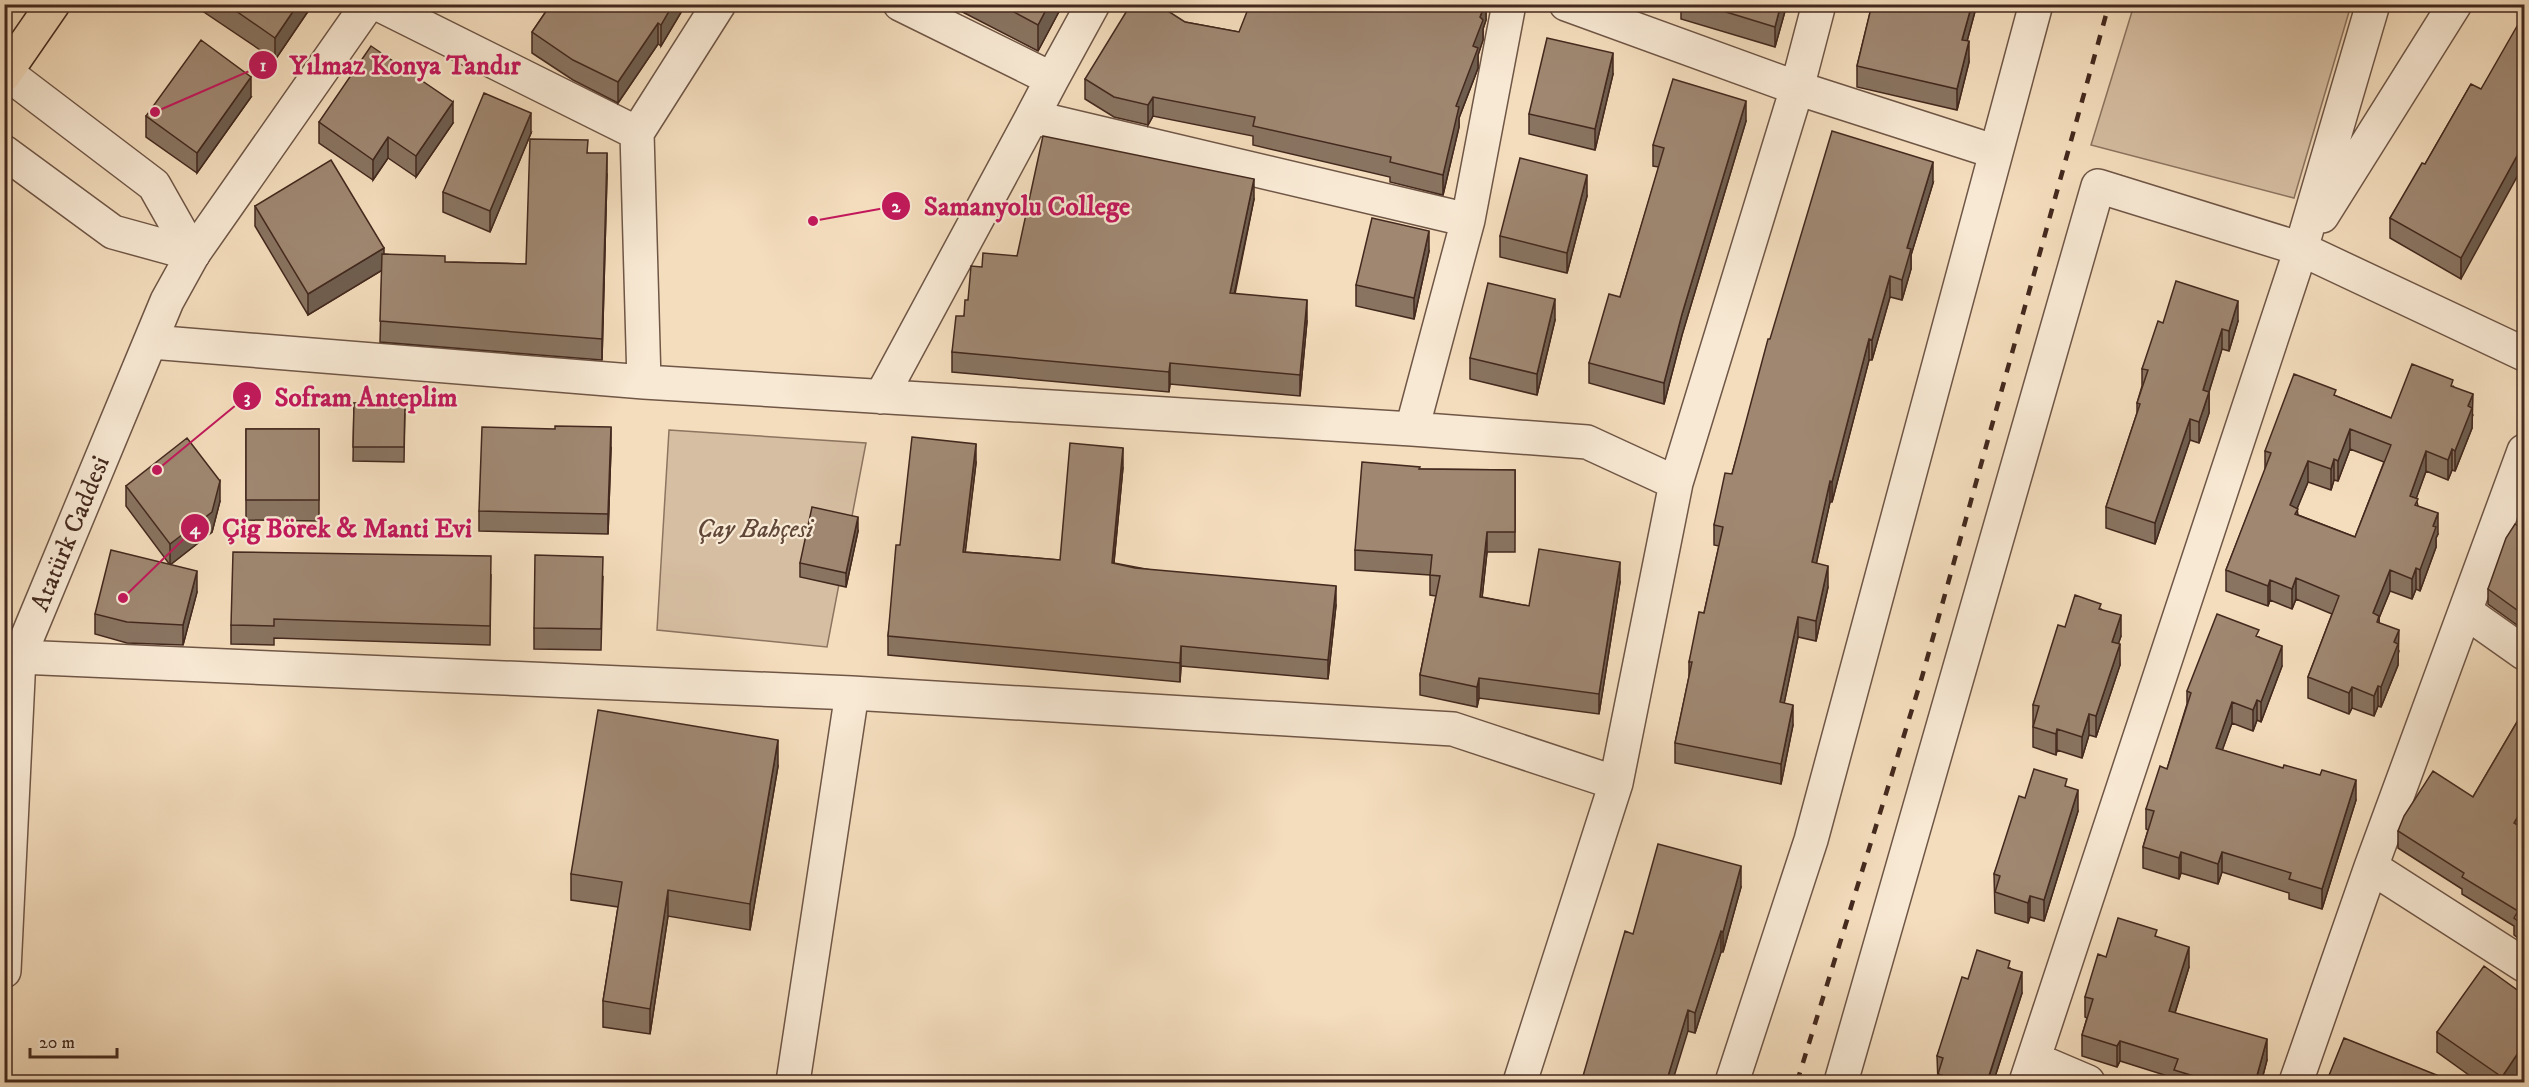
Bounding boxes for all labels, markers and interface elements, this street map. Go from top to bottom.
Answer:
callout: Yılmaz Konya Tandır [248,42,533,87]
text: Yılmaz Konya Tandır [288,49,522,83]
text: 1 [260,55,267,77]
callout: Samanyolu College [881,183,1142,228]
text: Samanyolu College [924,190,1130,224]
text: 2 [892,196,902,218]
callout: Sofram Anteplim [232,374,469,419]
text: Sofram Anteplim [274,381,458,415]
text: 3 [244,387,251,409]
street label: Atatürk Caddesi [23,451,117,616]
callout: Çig Börek & Manti Evi [180,505,484,550]
text: Çig Börek & Manti Evi [222,512,472,546]
park label: Çay Bahçesi [697,513,815,546]
text: 4 [189,518,201,540]
scale bar [30,1021,117,1059]
text: 20 m [39,1032,75,1054]

